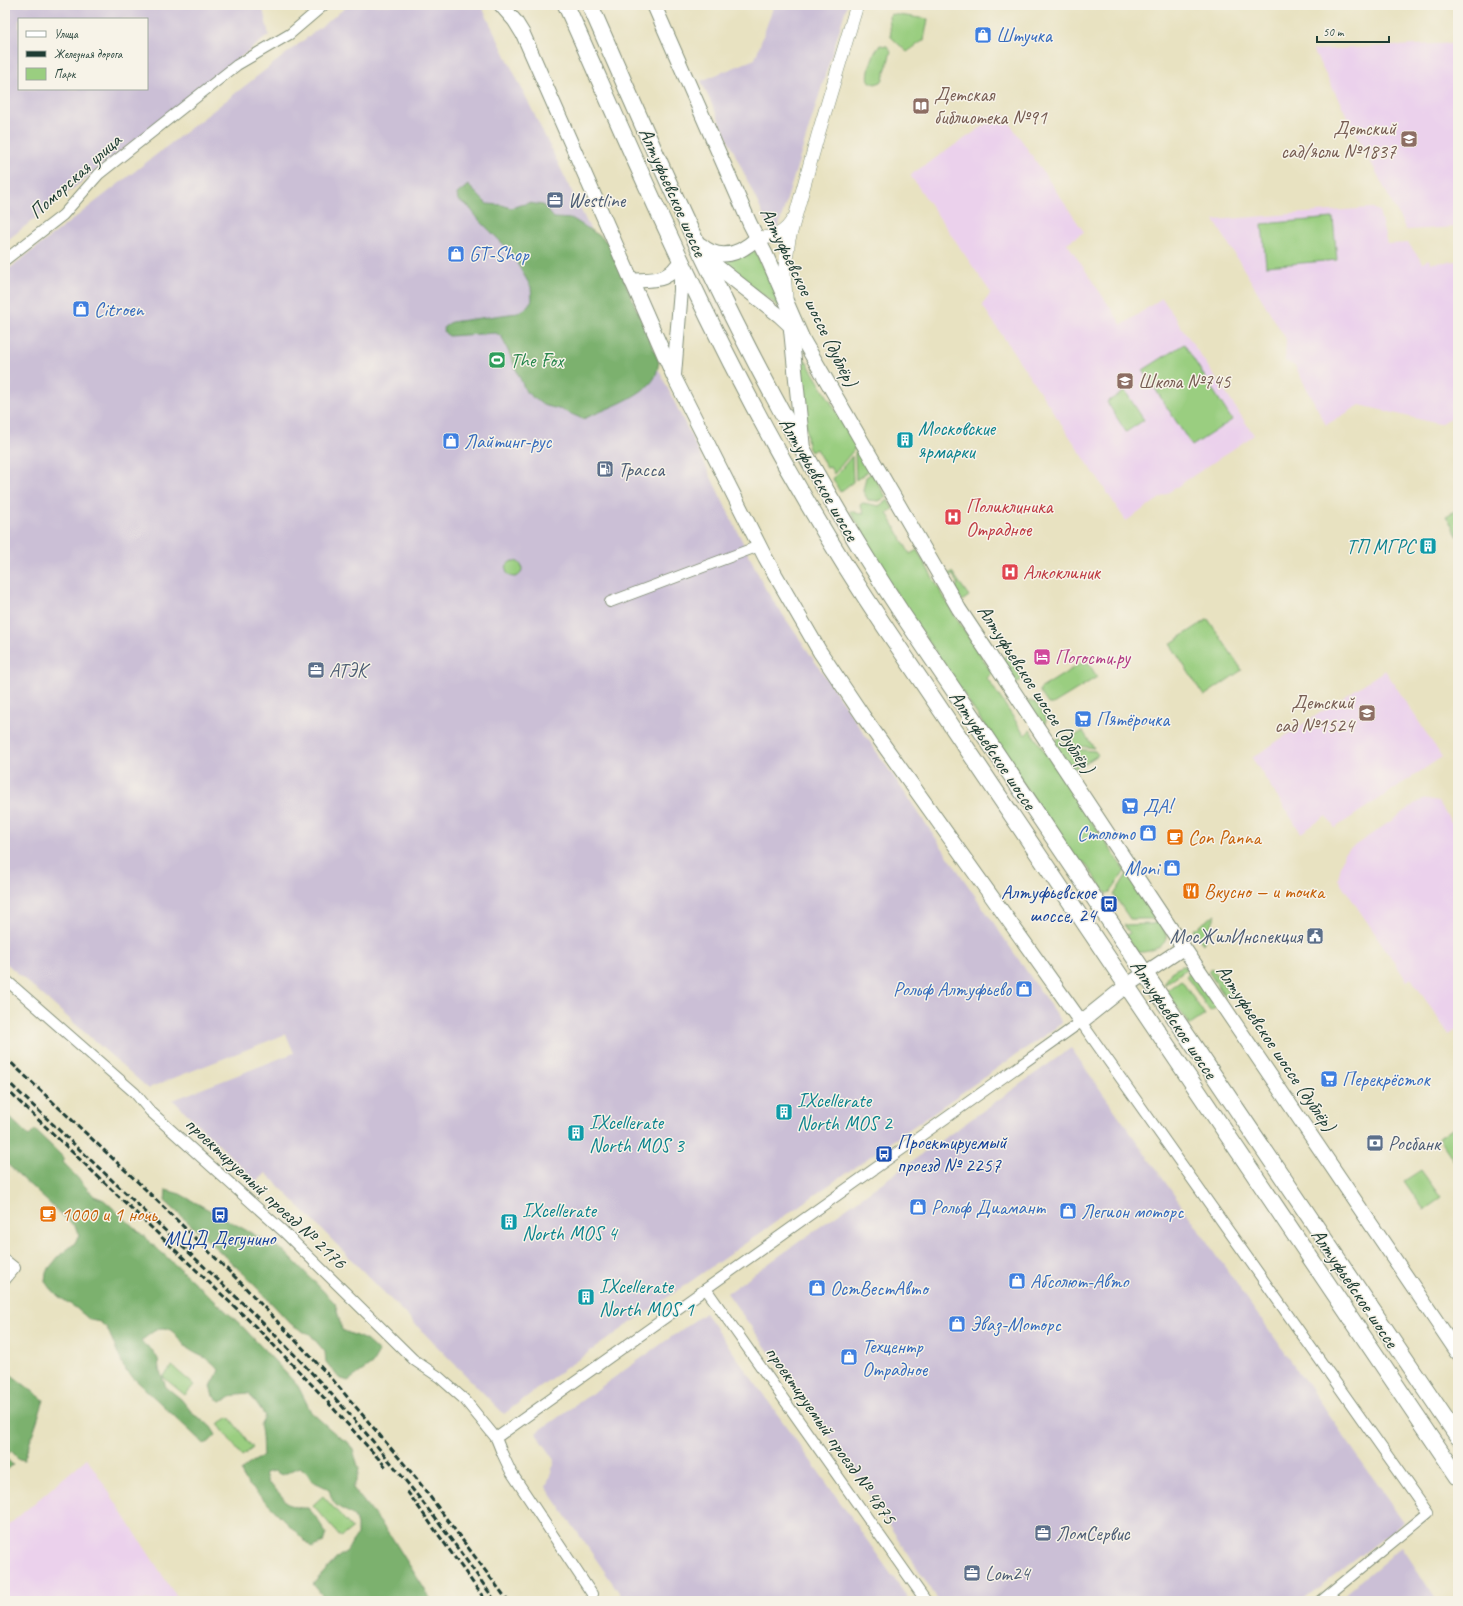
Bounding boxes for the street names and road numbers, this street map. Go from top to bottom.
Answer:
street label: Алтуфьевское шоссе [633,124,713,262]
street label: Поморская улица [24,127,127,224]
street label: Алтуфьевское шоссе (дублёр) [755,203,864,392]
street label: Алтуфьевское шоссе [774,413,865,547]
street label: Алтуфьевское шоссе (дублёр) [972,600,1100,778]
street label: Алтуфьевское шоссе [944,685,1042,815]
street label: Алтуфьевское шоссе [1125,955,1224,1085]
street label: Алтуфьевское шоссе (дублёр) [1211,960,1342,1138]
street label: проектируемый проезд № 2176 [180,1111,353,1275]
street label: Алтуфьевское шоссе [1306,1224,1405,1354]
street label: проектируемый проезд № 4875 [760,1341,903,1530]

